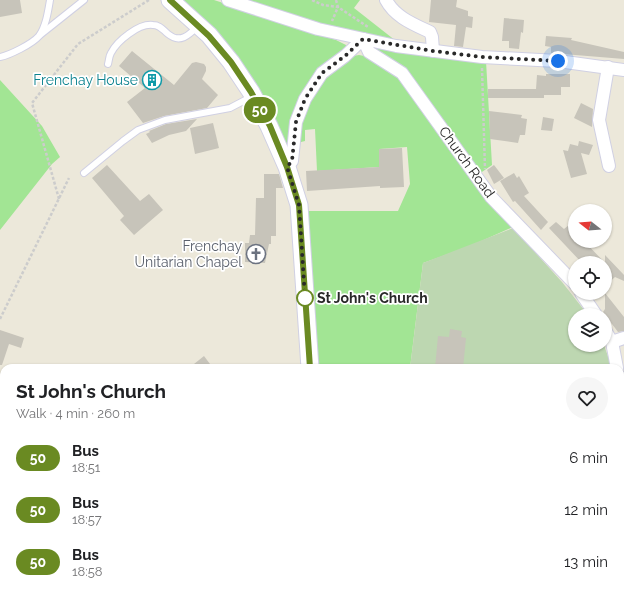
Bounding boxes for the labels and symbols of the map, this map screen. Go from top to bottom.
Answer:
your location [548,51,568,71]
building icon: Frenchay House [141,69,163,91]
place label: Frenchay House [33,72,138,88]
line badge: 50 [242,97,278,123]
street label: Church Road [436,123,498,201]
north arrow [568,204,612,248]
place label: Frenchay Unitarian Chapel [135,238,242,270]
church icon: Frenchay Unitarian Chapel [245,243,267,265]
marker: St John's Church [296,289,314,307]
place label: St John's Church [317,290,428,306]

